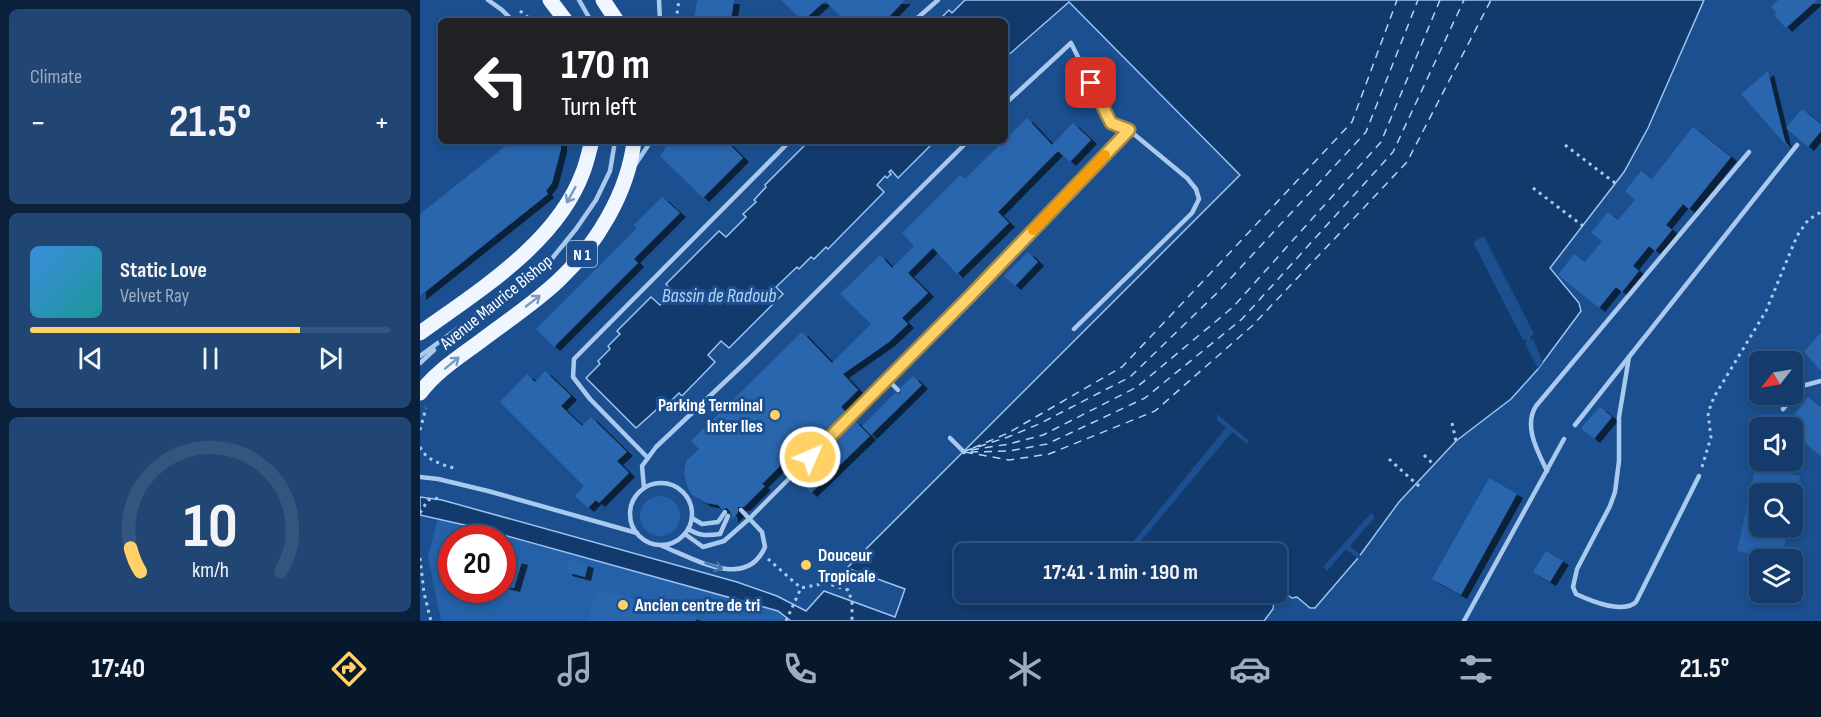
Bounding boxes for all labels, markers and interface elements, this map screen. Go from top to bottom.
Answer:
text: 170 m [561,40,650,91]
icon: left [462,42,540,120]
pin [1065,57,1116,108]
text: Climate [30,65,82,89]
icon: arrive [1074,66,1107,99]
text: Turn left [561,91,637,123]
text: 21.5° [169,95,251,150]
text: − [30,103,46,143]
text: + [374,103,390,143]
one-way arrow [565,186,577,203]
road number: N 1 [567,241,597,267]
street label: Avenue Maurice Bishop [435,251,557,355]
text: Static Love [120,257,207,284]
text: Velvet Ray [120,284,189,308]
water label: Bassin de Radoub [662,284,776,308]
one-way arrow [524,294,540,307]
icon: previous [74,342,107,375]
icon: pause [194,342,227,375]
icon: next [314,342,347,375]
north arrow [1749,351,1803,405]
map controls [1749,351,1803,603]
one-way arrow [443,357,459,370]
place label: Parking Terminal Inter Iles [658,395,763,437]
marker: Parking Terminal Inter Iles [768,408,782,422]
button: sound [1749,417,1803,471]
position arrow [778,425,842,489]
button: search [1749,483,1803,537]
text: 10 [183,490,237,565]
speed limit sign: 20 [438,525,516,603]
place label: Douceur Tropicale [818,545,876,587]
button: layers [1749,549,1803,603]
text: km/h [191,558,229,583]
marker: Douceur Tropicale [799,558,813,572]
text: 17:41 · 1 min · 190 m [1043,559,1198,586]
one-way arrow [705,561,724,572]
place label: Ancien centre de tri [634,595,760,616]
marker: Ancien centre de tri [616,598,630,612]
icon: directions [328,648,370,690]
icon: music [554,648,596,690]
icon: phone [779,648,821,690]
icon: climate [1004,648,1046,690]
icon: car [1229,648,1271,690]
icon: filters [1455,648,1497,690]
text: 17:40 [92,653,145,685]
text: 21.5° [1680,653,1729,685]

